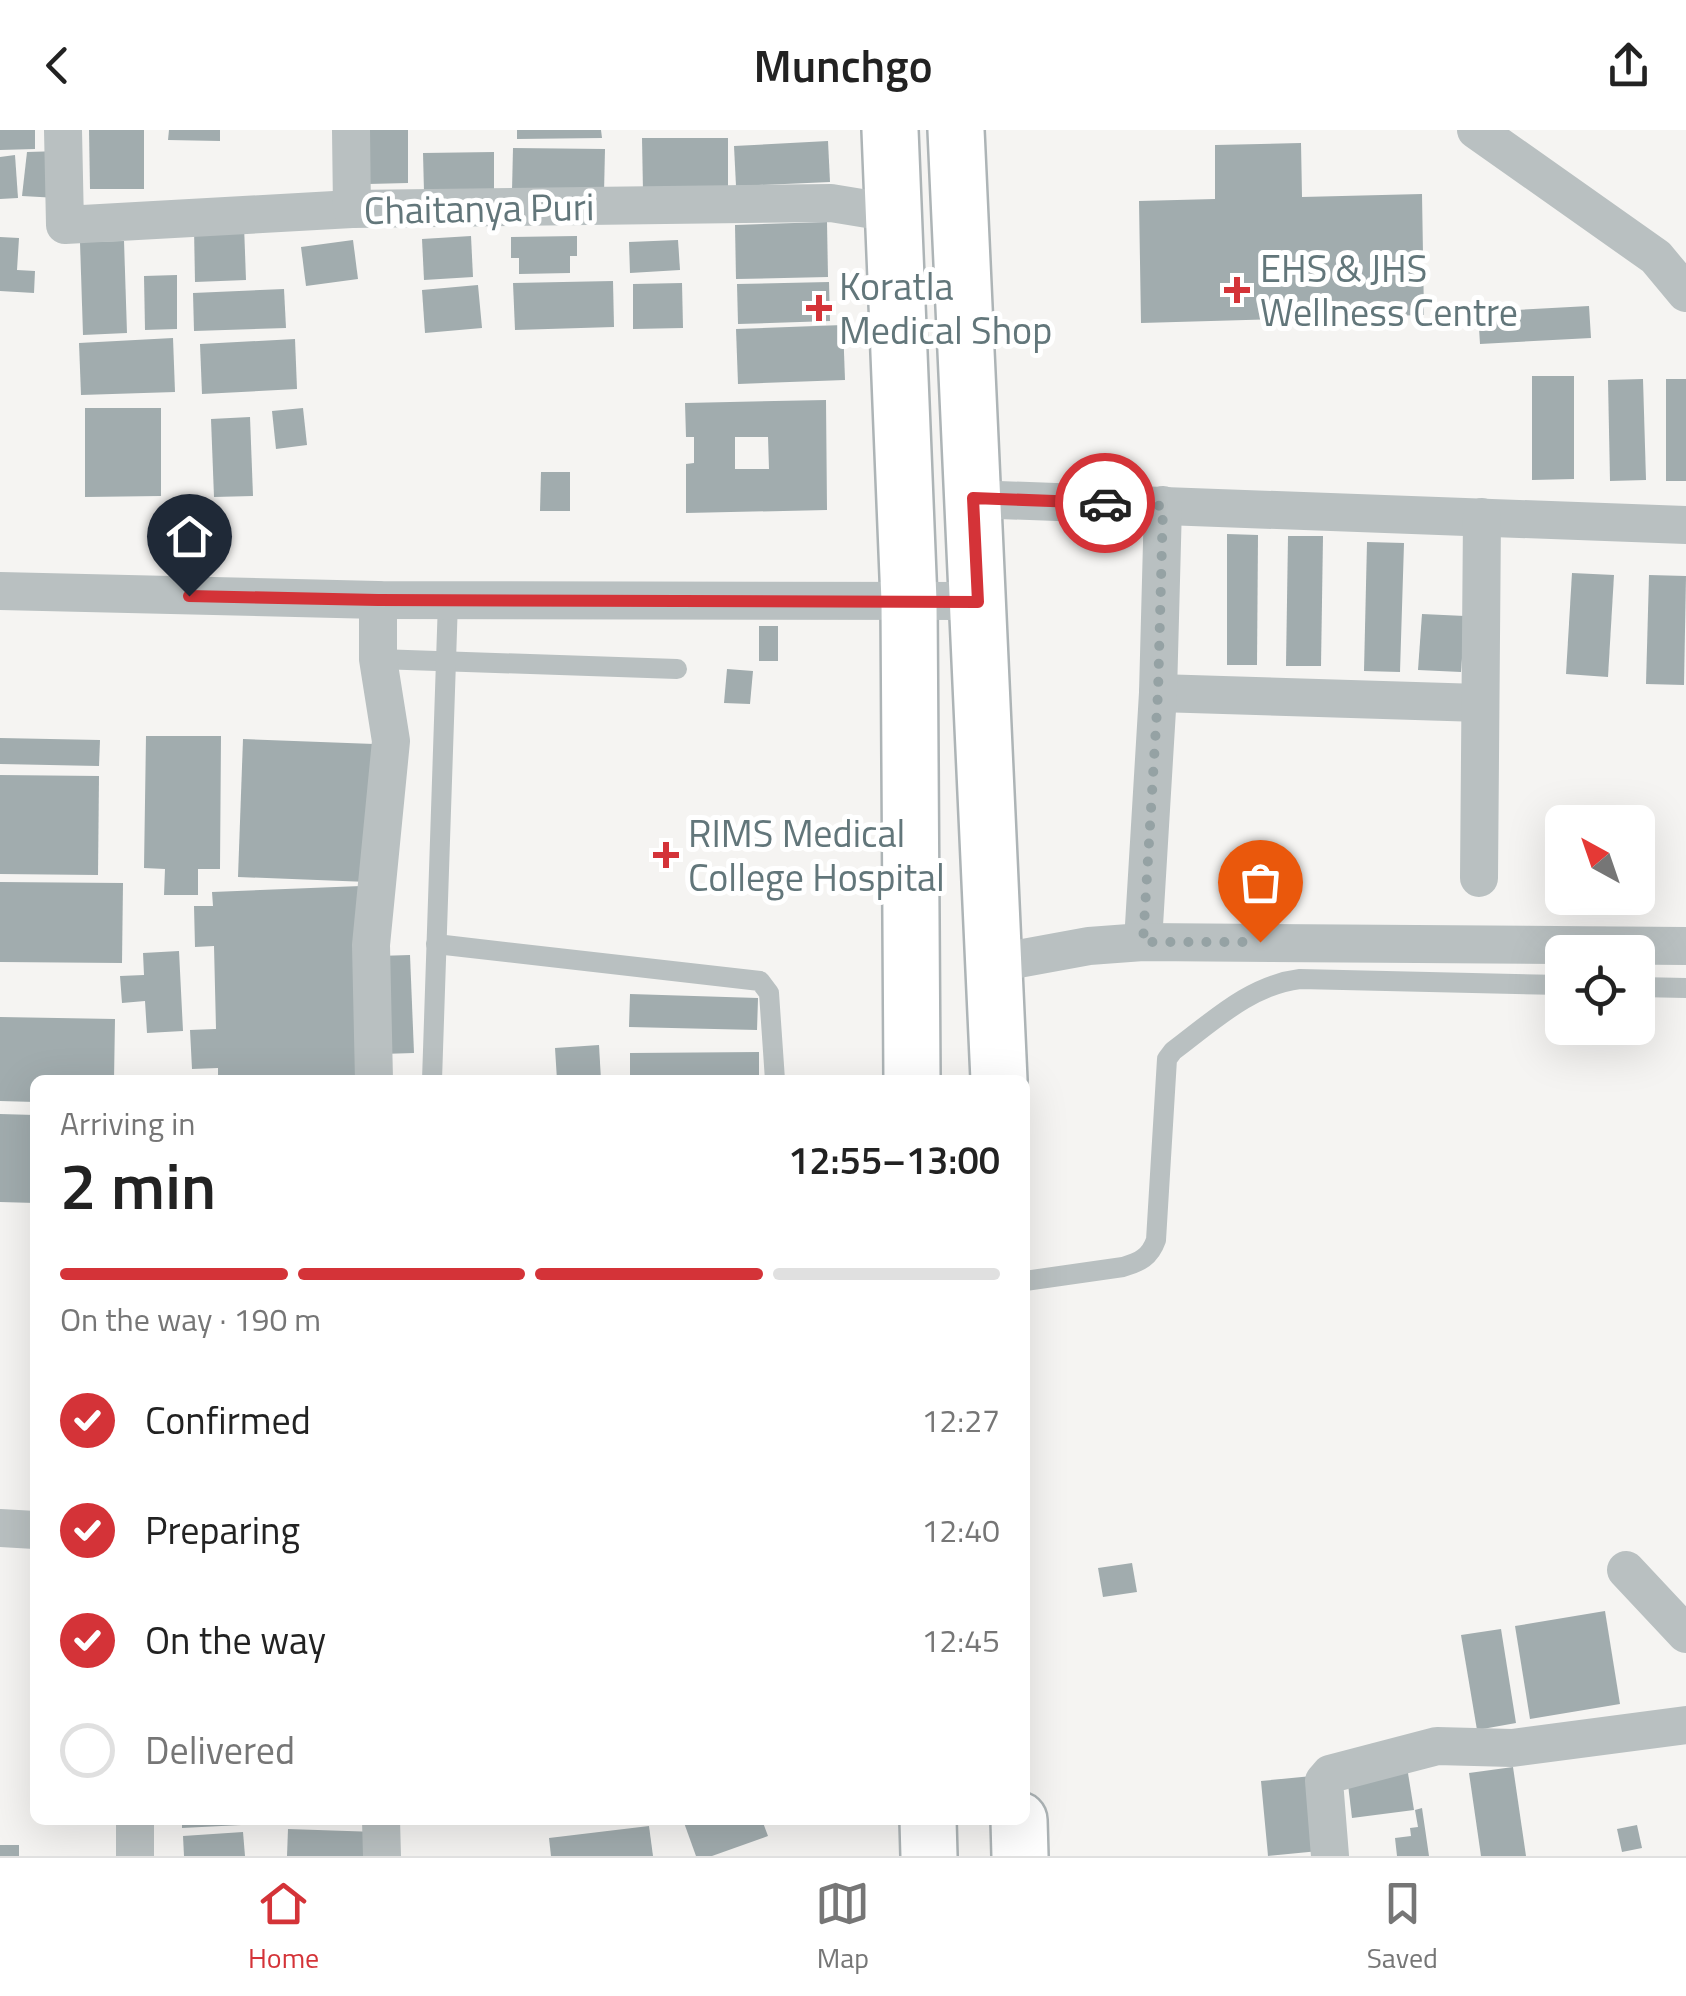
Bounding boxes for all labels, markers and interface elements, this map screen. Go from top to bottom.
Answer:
text: Munchgo [753,31,933,99]
icon: back [30,38,85,93]
icon: share [1601,38,1656,93]
street label: Chaitanya Puri [363,177,595,239]
place label: EHS & JHS Wellness Centre [1260,239,1518,341]
place label: Koratla Medical Shop [839,257,1052,359]
marker: EHS & JHS Wellness Centre [1224,277,1250,303]
marker: Koratla Medical Shop [808,297,830,319]
courier [1055,453,1155,553]
icon: car [1078,476,1133,531]
pin [147,494,232,597]
icon: home [162,509,217,564]
place label: RIMS Medical College Hospital [688,804,945,906]
north arrow [1545,805,1655,915]
map controls [1545,805,1655,1045]
pin [1218,840,1303,943]
marker: RIMS Medical College Hospital [653,842,679,868]
icon: bag [1233,855,1288,910]
button: locate [1545,935,1655,1045]
text: Arriving in [60,1099,196,1147]
text: 12:55–13:00 [788,1131,1000,1189]
text: 2 min [60,1135,216,1234]
text: On the way · 190 m [60,1295,321,1343]
text: Confirmed [145,1391,311,1449]
icon: check [60,1393,115,1448]
text: 12:27 [921,1396,1000,1444]
text: Preparing [145,1501,300,1559]
icon: check [60,1503,115,1558]
text: 12:40 [921,1506,1000,1554]
text: On the way [145,1611,326,1669]
icon: check [60,1613,115,1668]
text: 12:45 [921,1616,1000,1664]
text: Delivered [145,1721,295,1779]
tab: Home [248,1876,319,1979]
tab: Map [815,1876,870,1979]
tab: Saved [1367,1876,1438,1979]

